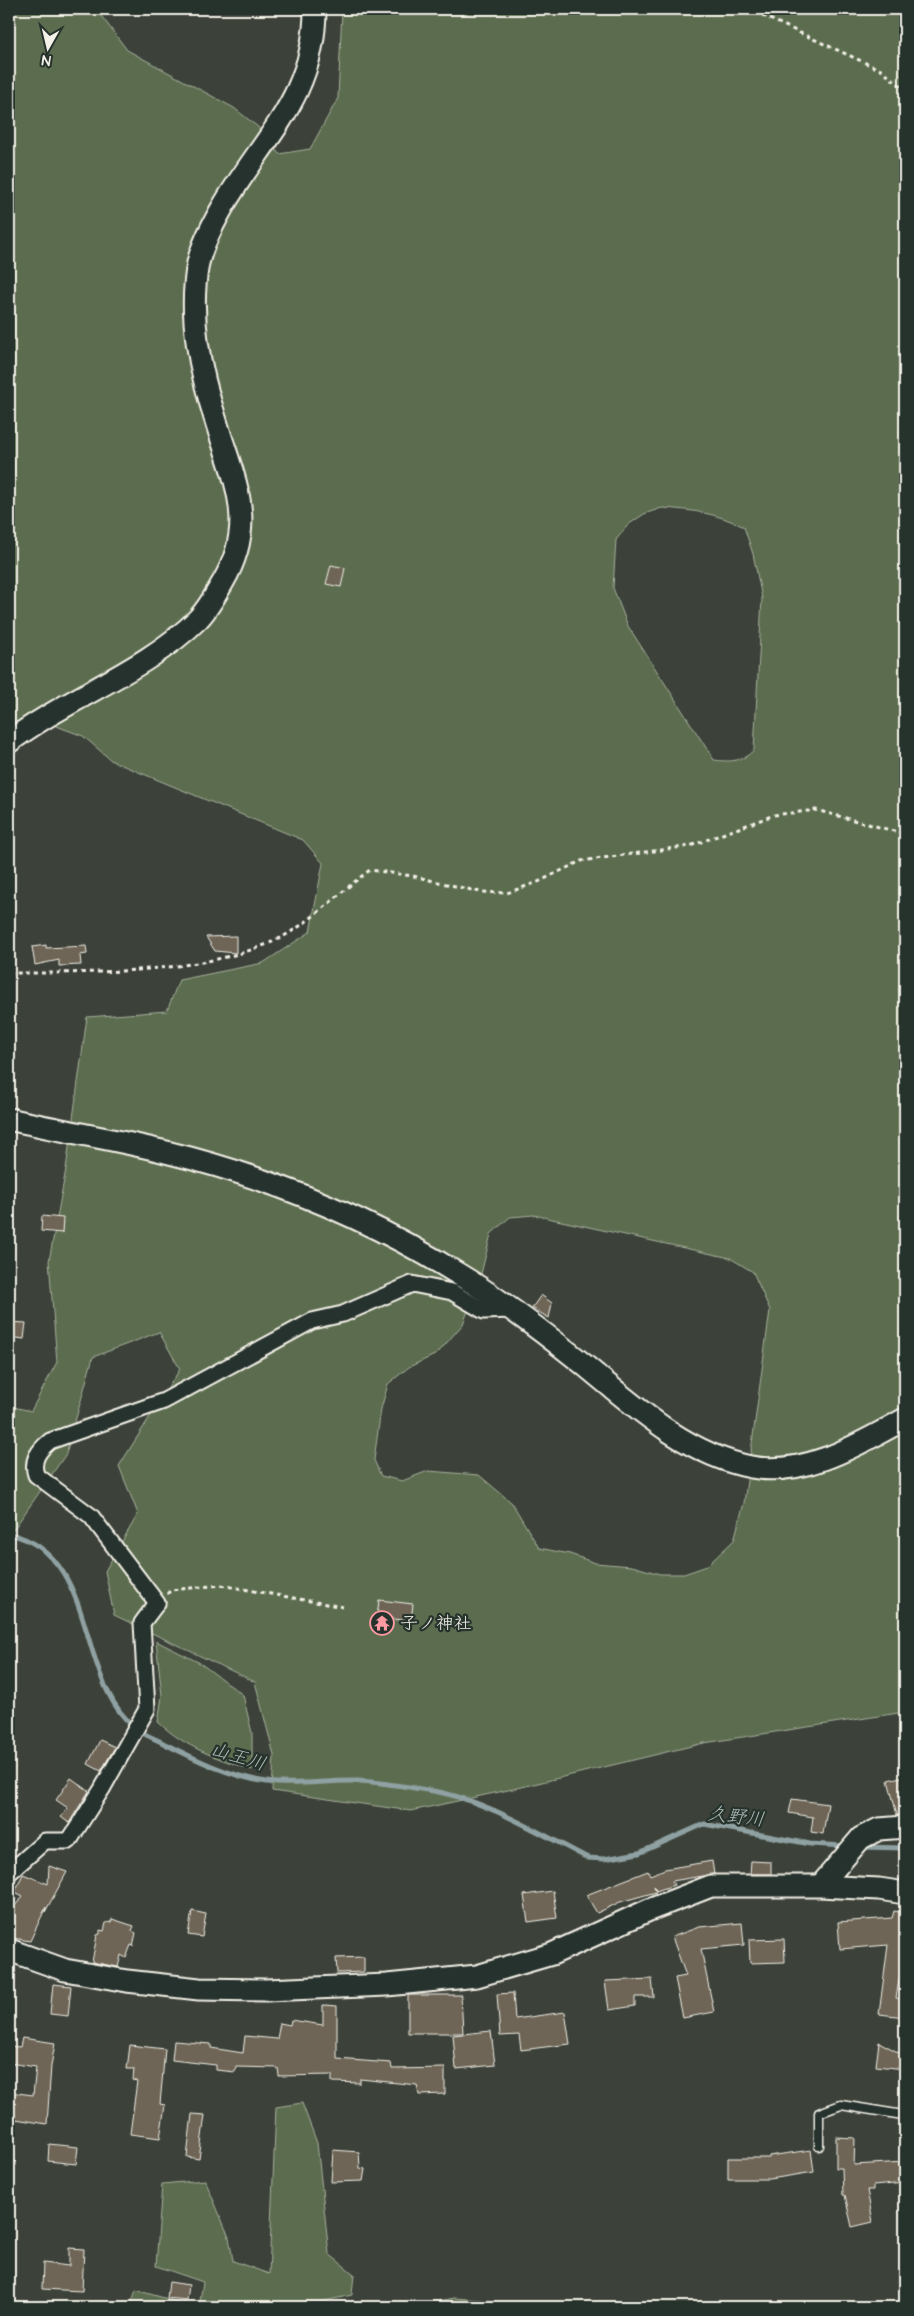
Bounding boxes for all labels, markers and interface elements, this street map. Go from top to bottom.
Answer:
north arrow [22,22,72,72]
text: N [40,49,52,70]
temple icon: 子ノ神社 [369,1610,395,1636]
place label: 子ノ神社 [400,1611,472,1636]
water label: 山王川 [207,1736,269,1778]
water label: 久野川 [706,1800,766,1834]

